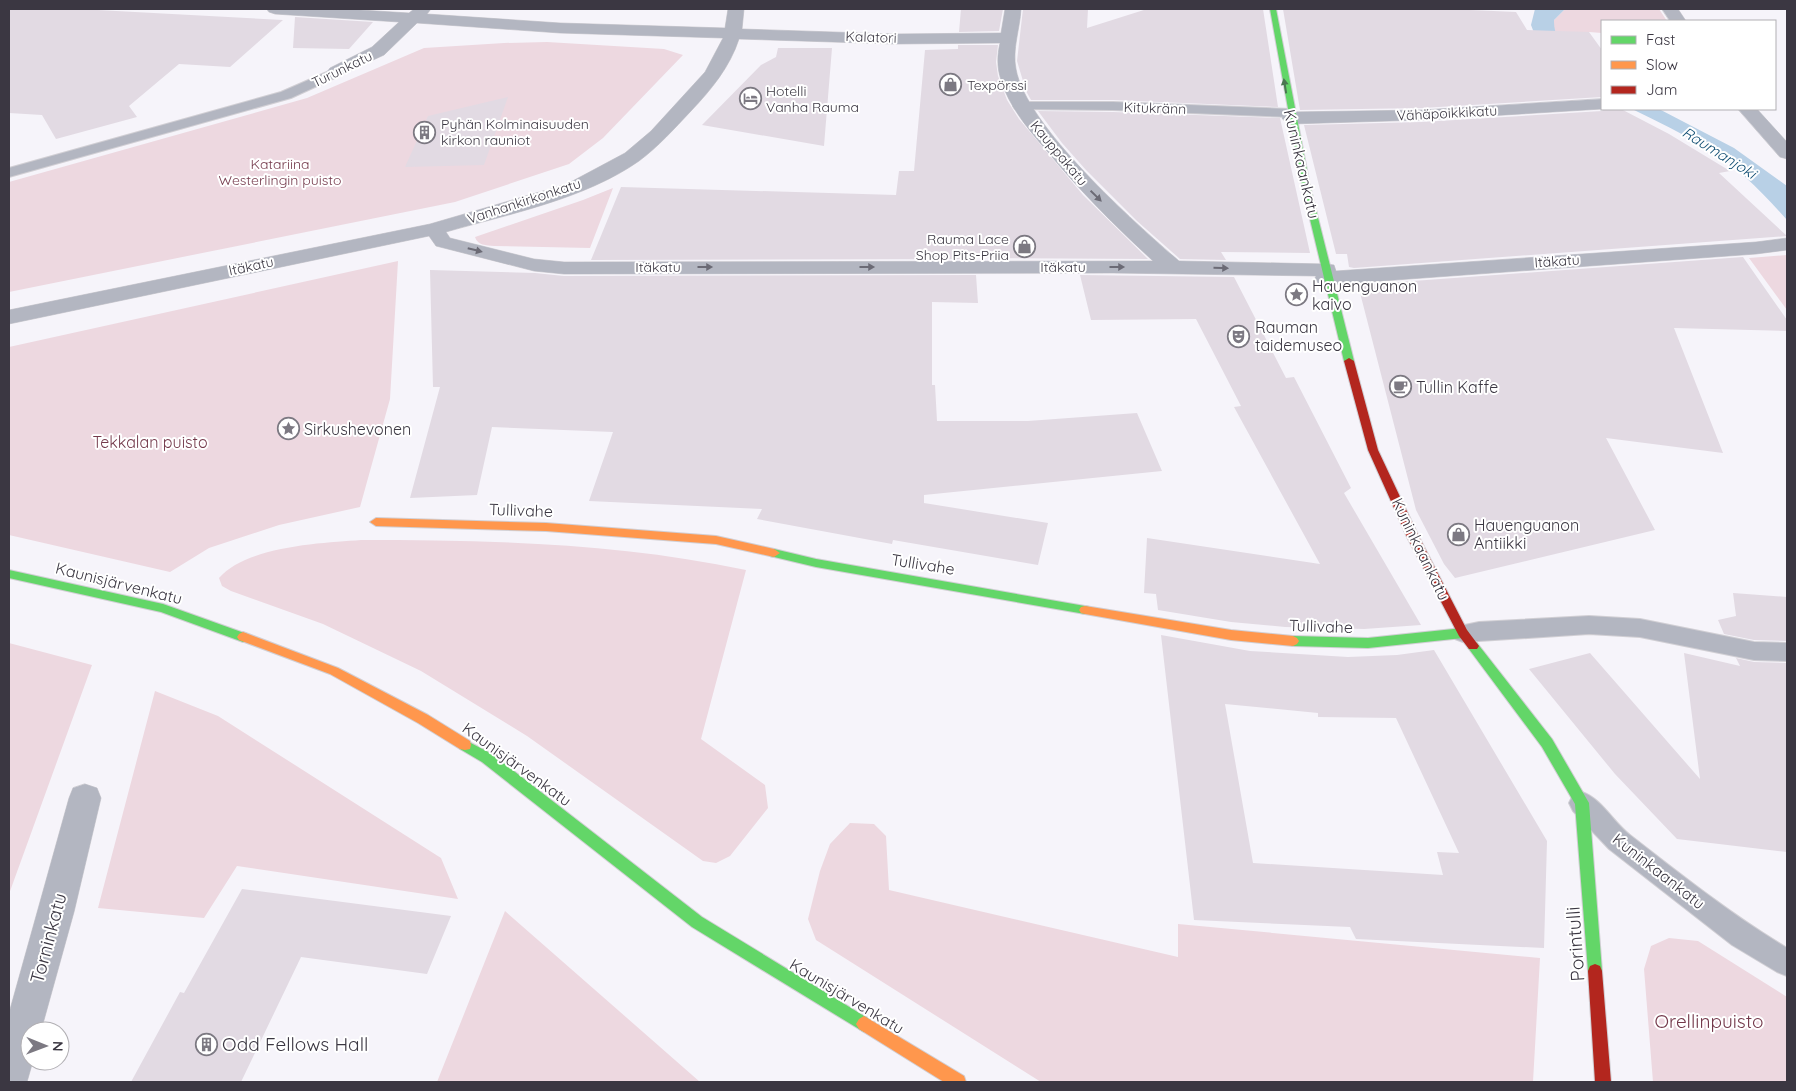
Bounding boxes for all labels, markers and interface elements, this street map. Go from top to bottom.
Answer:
legend [1601,20,1776,110]
street label: Kalatori [845,27,897,47]
text: Fast [1646,30,1675,49]
street label: Turunkatu [309,47,375,91]
text: Slow [1646,55,1678,74]
shop icon: Texpörssi [939,73,963,97]
place label: Texpörssi [967,76,1027,94]
one-way arrow [1281,77,1289,93]
text: Jam [1646,80,1677,99]
place label: Hotelli Vanha Rauma [766,82,859,116]
hotel icon: Hotelli Vanha Rauma [738,87,762,111]
street label: Kitukränn [1123,98,1187,118]
street label: Vähäpoikkikatu [1396,101,1498,125]
street label: Kuninkaankatu [1280,107,1324,221]
place label: Pyhän Kolminaisuuden kirkon rauniot [441,115,589,149]
street label: Kauppakatu [1026,117,1092,189]
building icon: Pyhän Kolminaisuuden kirkon rauniot [413,120,437,144]
water label: Raumanjoki [1679,122,1761,184]
park label: Katariina Westerlingin puisto [219,155,341,189]
street label: Vanhankirkonkatu [465,174,583,228]
one-way arrow [1090,190,1102,202]
place label: Rauma Lace Shop Pits-Priia [916,230,1009,264]
shop icon: Rauma Lace Shop Pits-Priia [1013,235,1037,259]
one-way arrow [468,246,483,254]
street label: Itäkatu [1534,250,1580,272]
street label: Itäkatu [227,252,275,280]
street label: Itäkatu [635,258,681,276]
street label: Itäkatu [1040,258,1086,276]
one-way arrow [697,263,713,271]
one-way arrow [860,263,876,271]
one-way arrow [1110,263,1126,271]
one-way arrow [1213,264,1229,272]
place label: Hauenguanon kaivo [1312,276,1417,314]
place icon: Hauenguanon kaivo [1284,283,1308,307]
place label: Rauman taidemuseo [1255,317,1342,355]
theatre icon: Rauman taidemuseo [1227,324,1251,348]
cafe icon: Tullin Kaffe [1388,375,1412,399]
place label: Tullin Kaffe [1416,377,1498,397]
place icon: Sirkushevonen [276,417,300,441]
place label: Sirkushevonen [304,419,411,439]
park label: Tekkalan puisto [92,432,208,452]
street label: Kuninkaankatu [1388,494,1454,604]
street label: Tullivahe [489,499,553,521]
place label: Hauenguanon Antiikki [1474,515,1579,553]
shop icon: Hauenguanon Antiikki [1446,522,1470,546]
street label: Tullivahe [890,549,956,579]
street label: Kaunisjärvenkatu [54,558,184,608]
street label: Tullivahe [1289,615,1353,637]
street label: Kaunisjärvenkatu [459,718,575,810]
street label: Kuninkaankatu [1609,829,1709,913]
street label: Torninkatu [24,890,72,986]
street label: Porintulli [1560,906,1590,982]
street label: Kaunisjärvenkatu [786,954,908,1038]
park label: Orellinpuisto [1654,1009,1764,1033]
north arrow [20,1021,70,1071]
building icon: Odd Fellows Hall [194,1032,218,1056]
place label: Odd Fellows Hall [222,1032,368,1056]
text: N [49,1041,67,1052]

